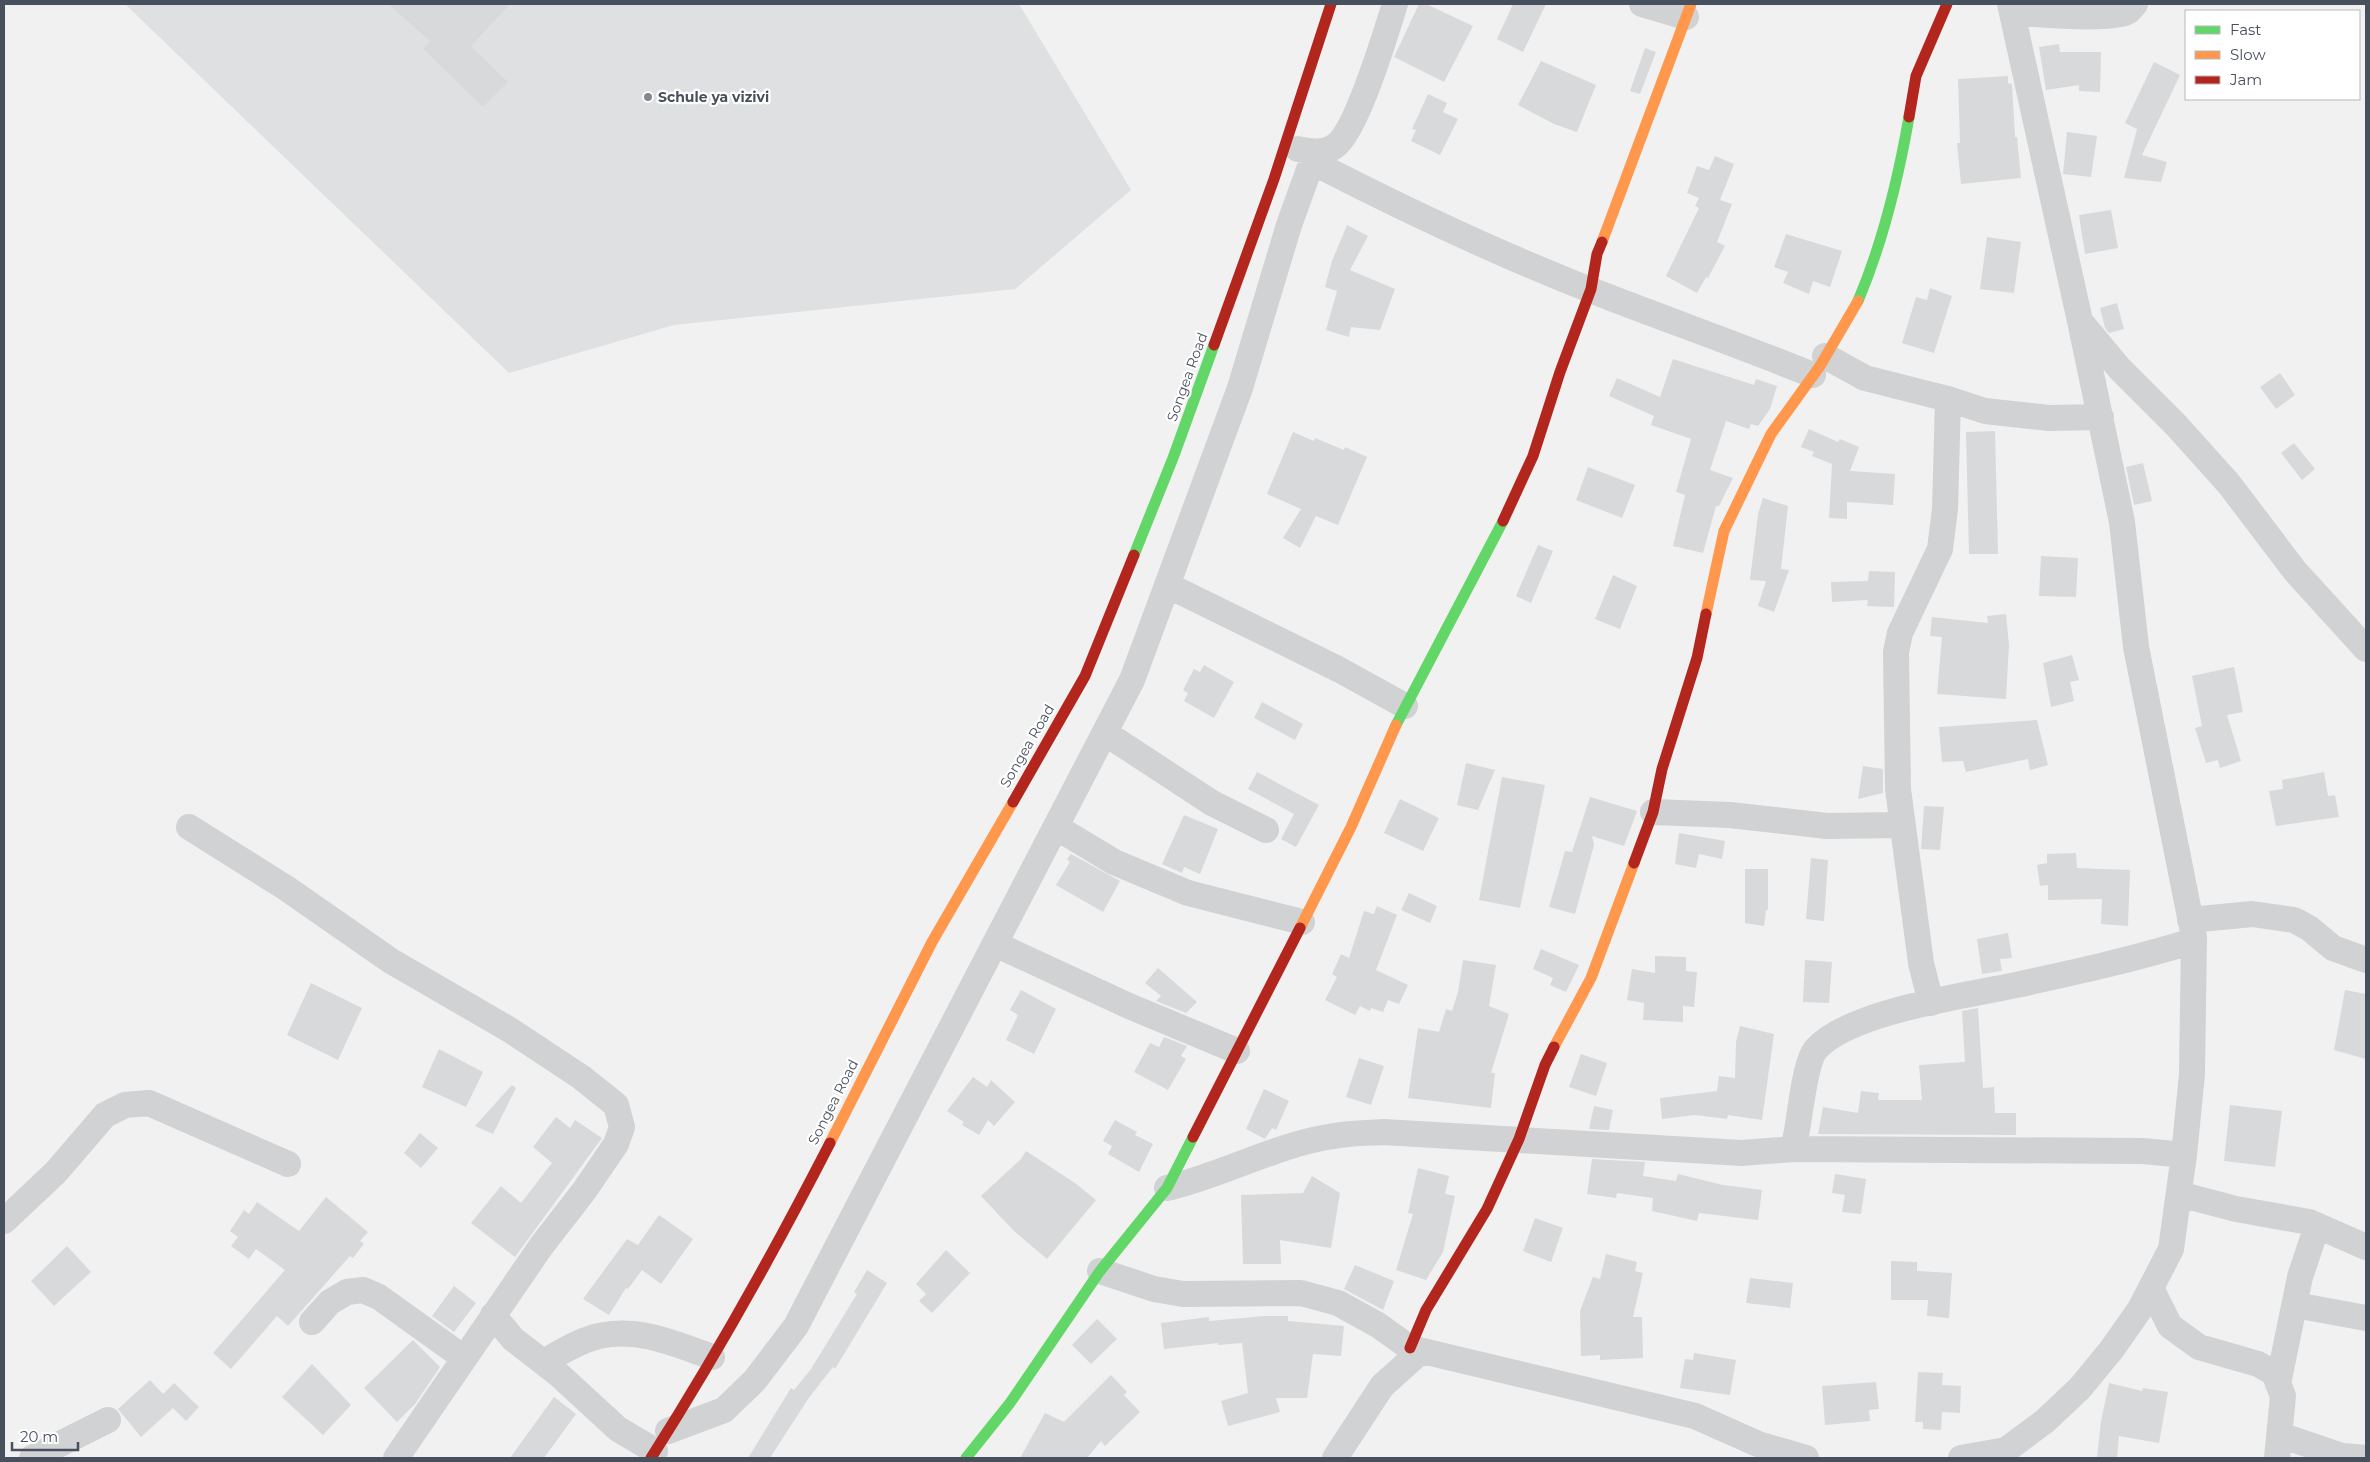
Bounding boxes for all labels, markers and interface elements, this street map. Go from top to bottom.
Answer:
legend [2185,10,2360,100]
text: Fast [2230,20,2261,39]
text: Slow [2230,45,2266,64]
text: Jam [2229,70,2262,89]
place label: Schule ya vizivi [658,88,769,106]
marker: Schule ya vizivi [642,91,654,103]
street label: Songea Road [1163,330,1211,424]
street label: Songea Road [996,701,1058,791]
street label: Songea Road [804,1056,862,1148]
scale bar [12,1420,79,1452]
text: 20 m [20,1427,58,1446]

